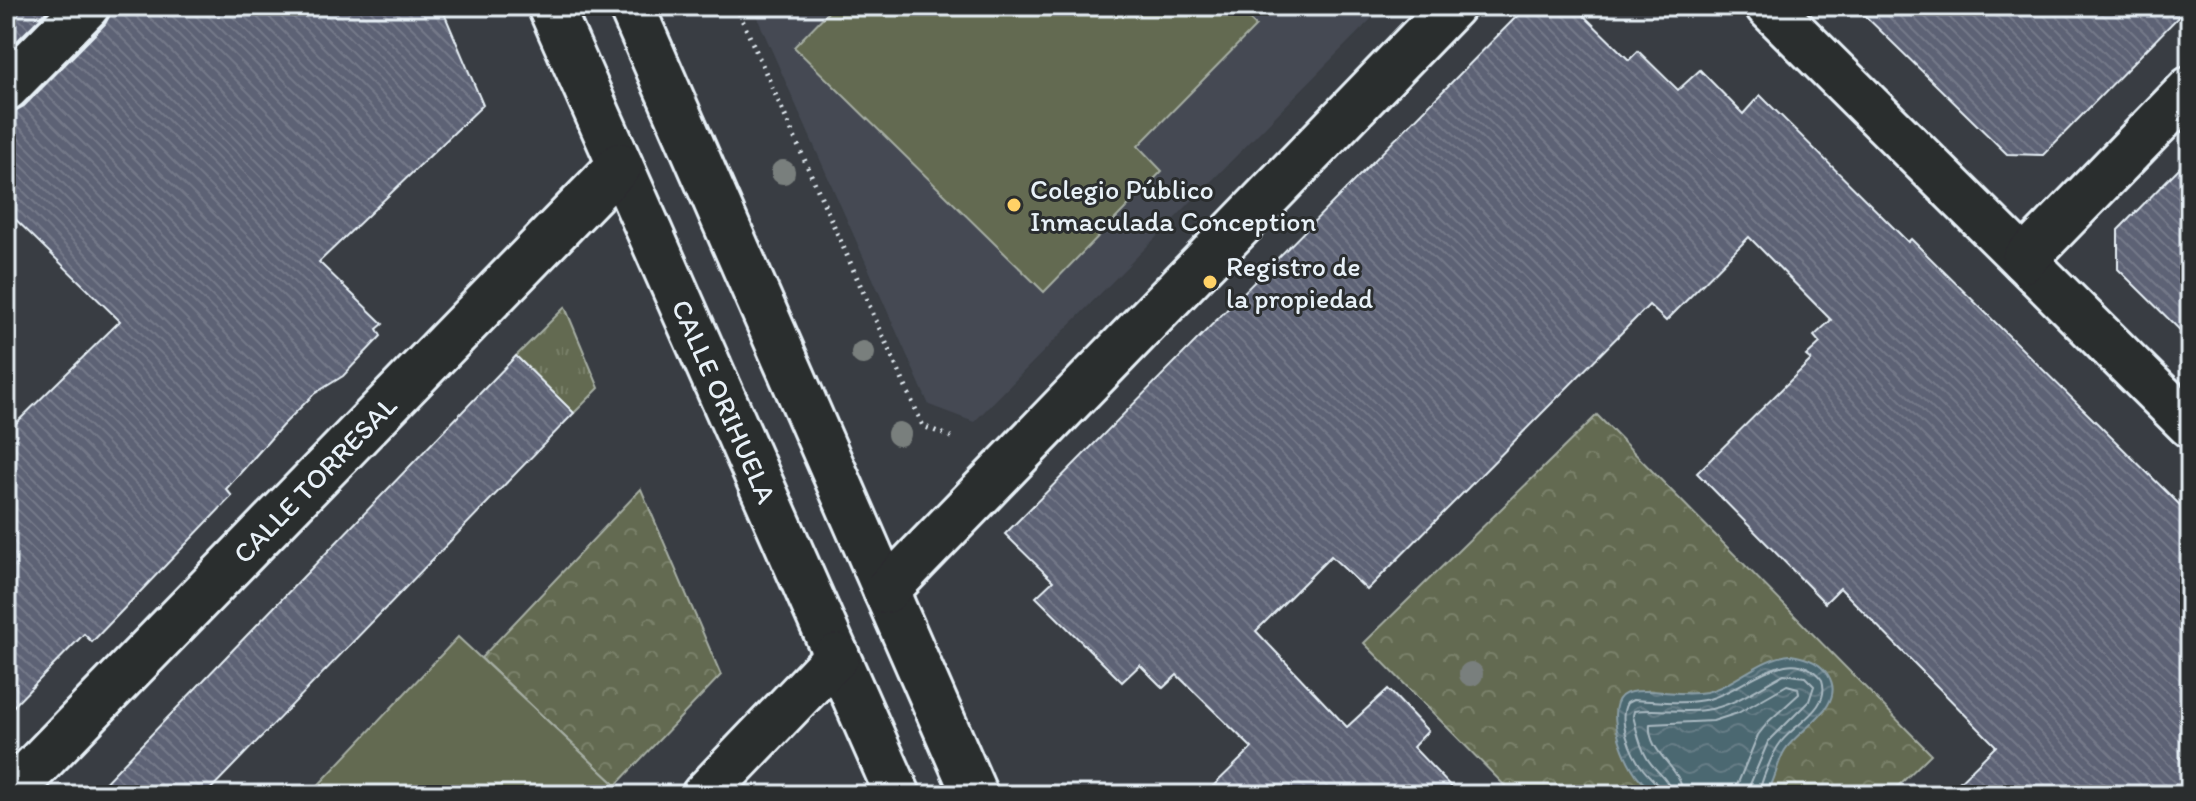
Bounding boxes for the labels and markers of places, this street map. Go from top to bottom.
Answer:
place label: Colegio Público Inmaculada Conception [1030,172,1317,238]
marker: Colegio Público Inmaculada Conception [1005,196,1023,214]
place label: Registro de la propiedad [1226,249,1373,315]
marker: Registro de la propiedad [1201,273,1219,291]

